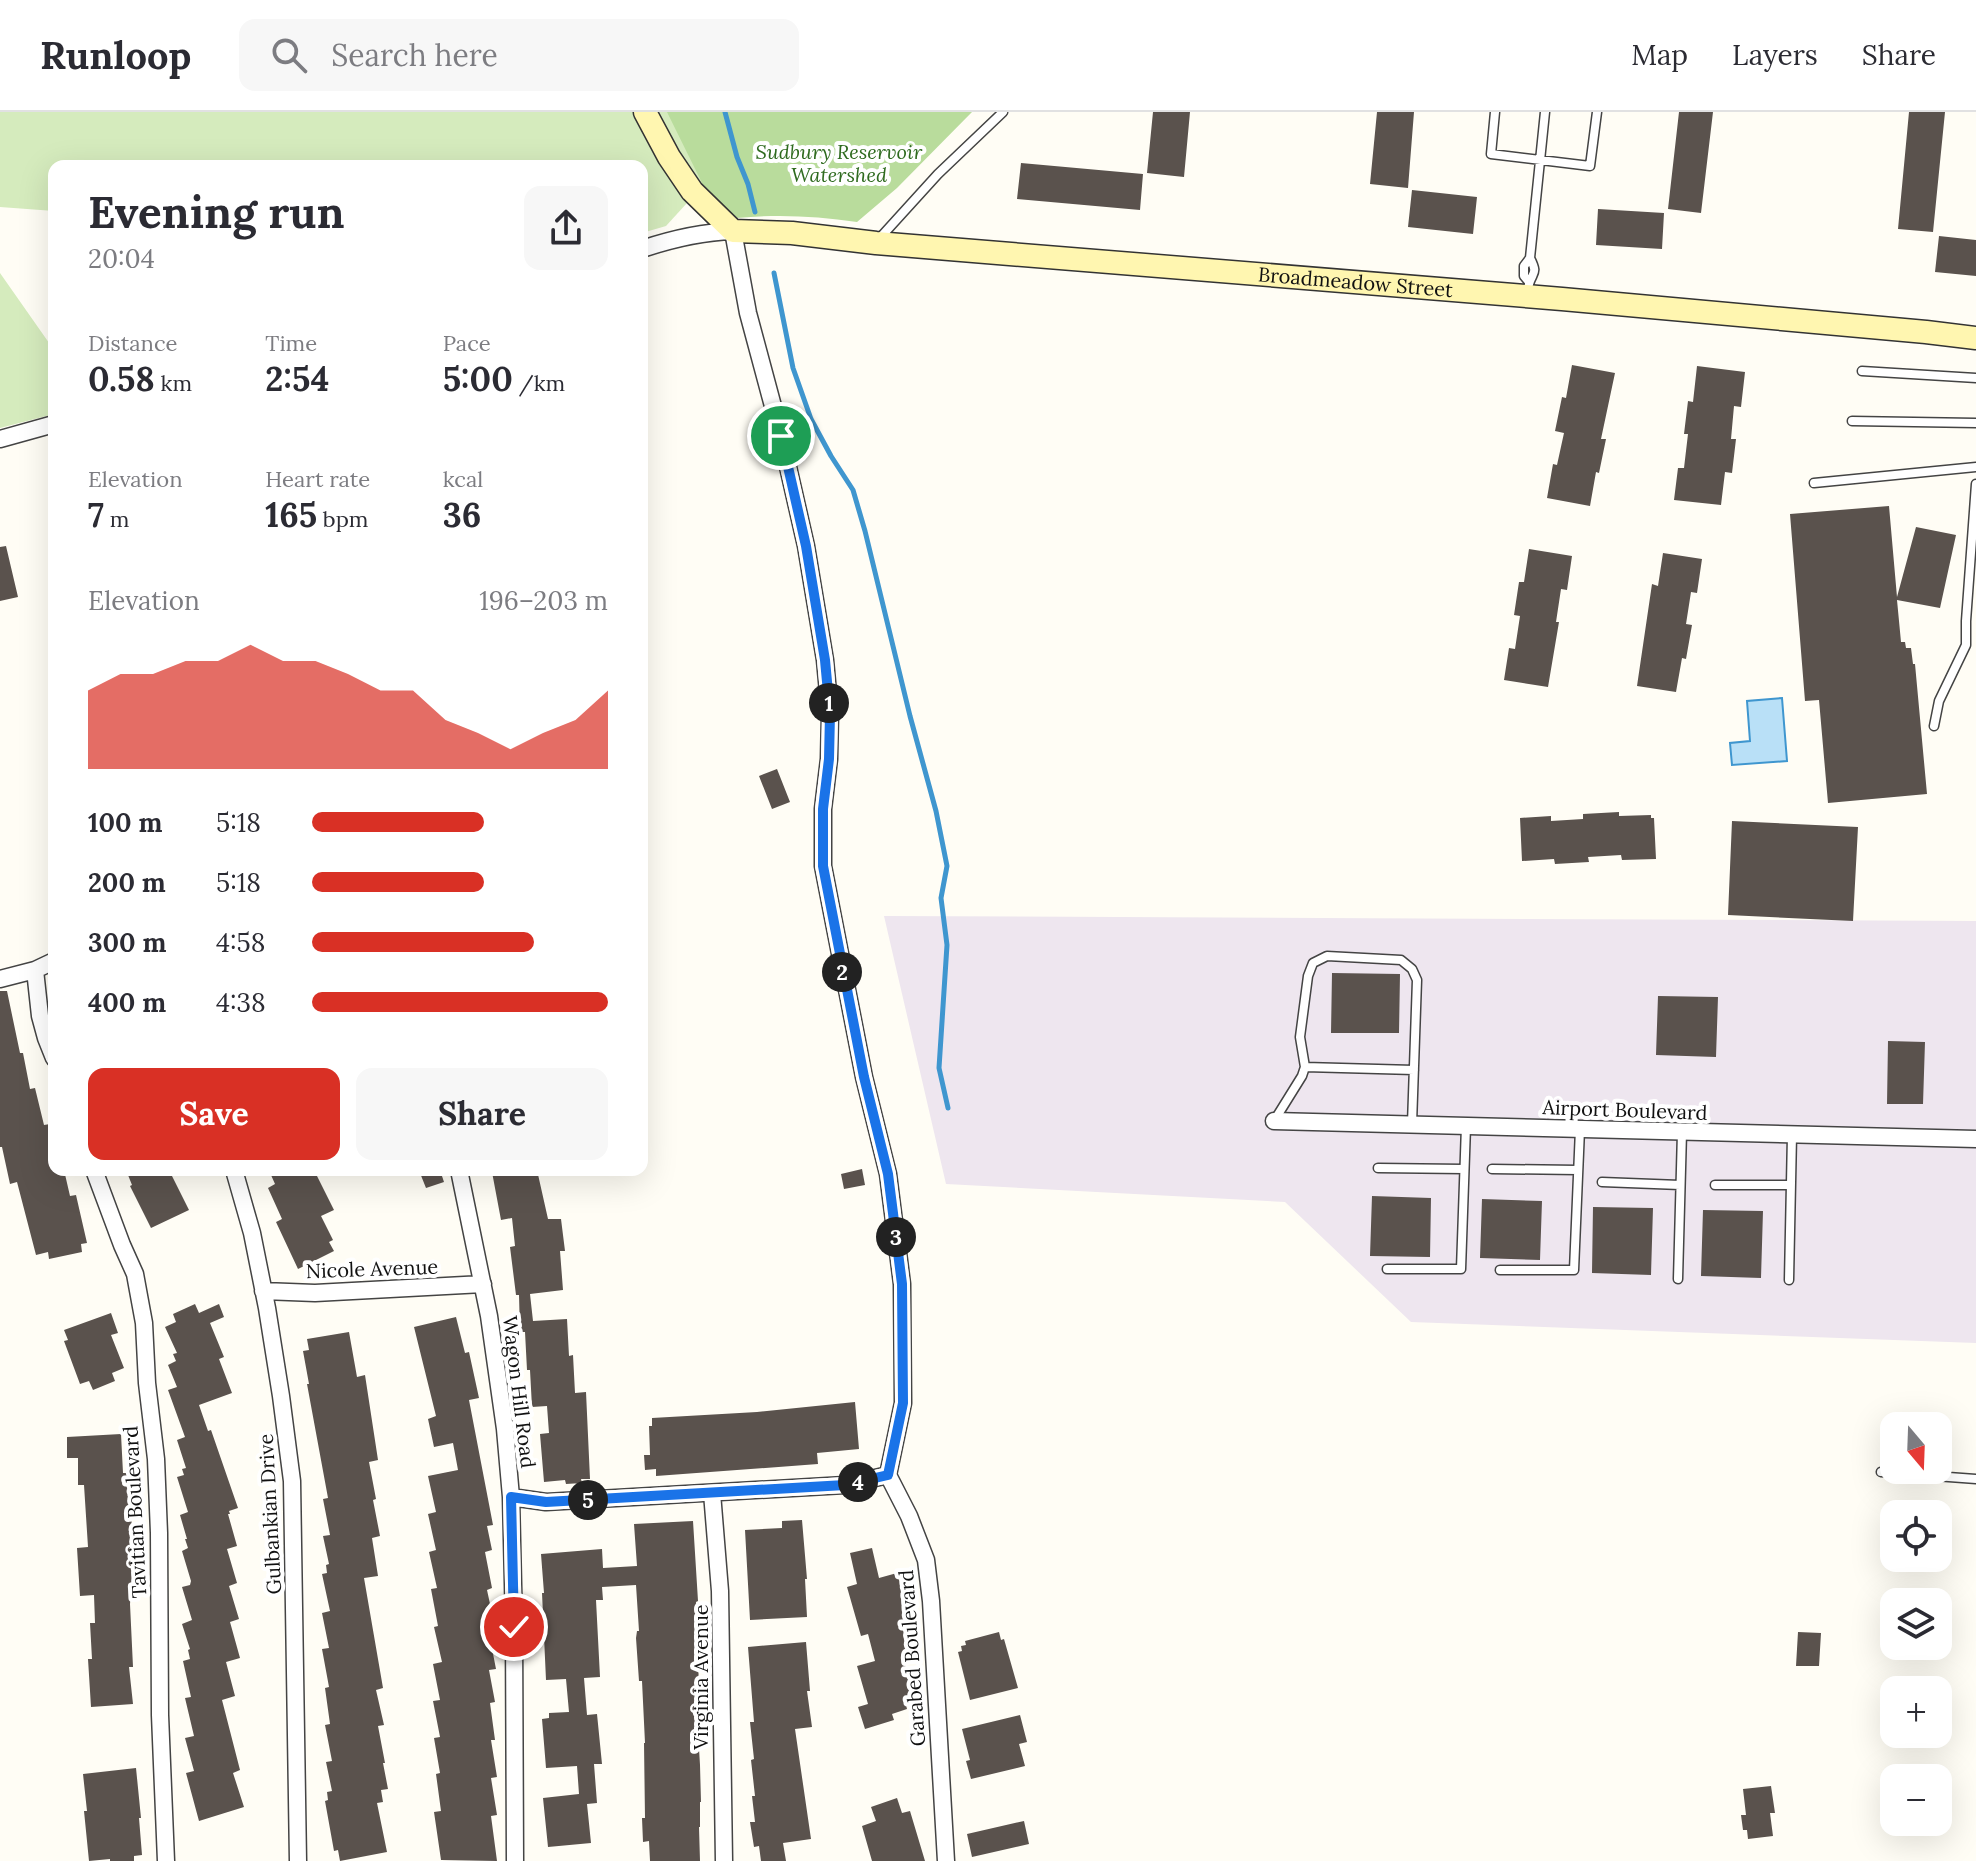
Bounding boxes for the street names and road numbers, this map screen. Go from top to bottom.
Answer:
street label: Broadmeadow Street [1257,261,1454,302]
street label: Airport Boulevard [1541,1094,1708,1125]
street label: Nicole Avenue [305,1254,439,1283]
street label: Wagon Hill Road [498,1314,541,1469]
street label: Tavitian Boulevard [118,1425,151,1599]
street label: Gulbankian Drive [253,1433,286,1595]
street label: Garabed Boulevard [893,1569,930,1747]
street label: Virginia Avenue [688,1604,713,1751]

